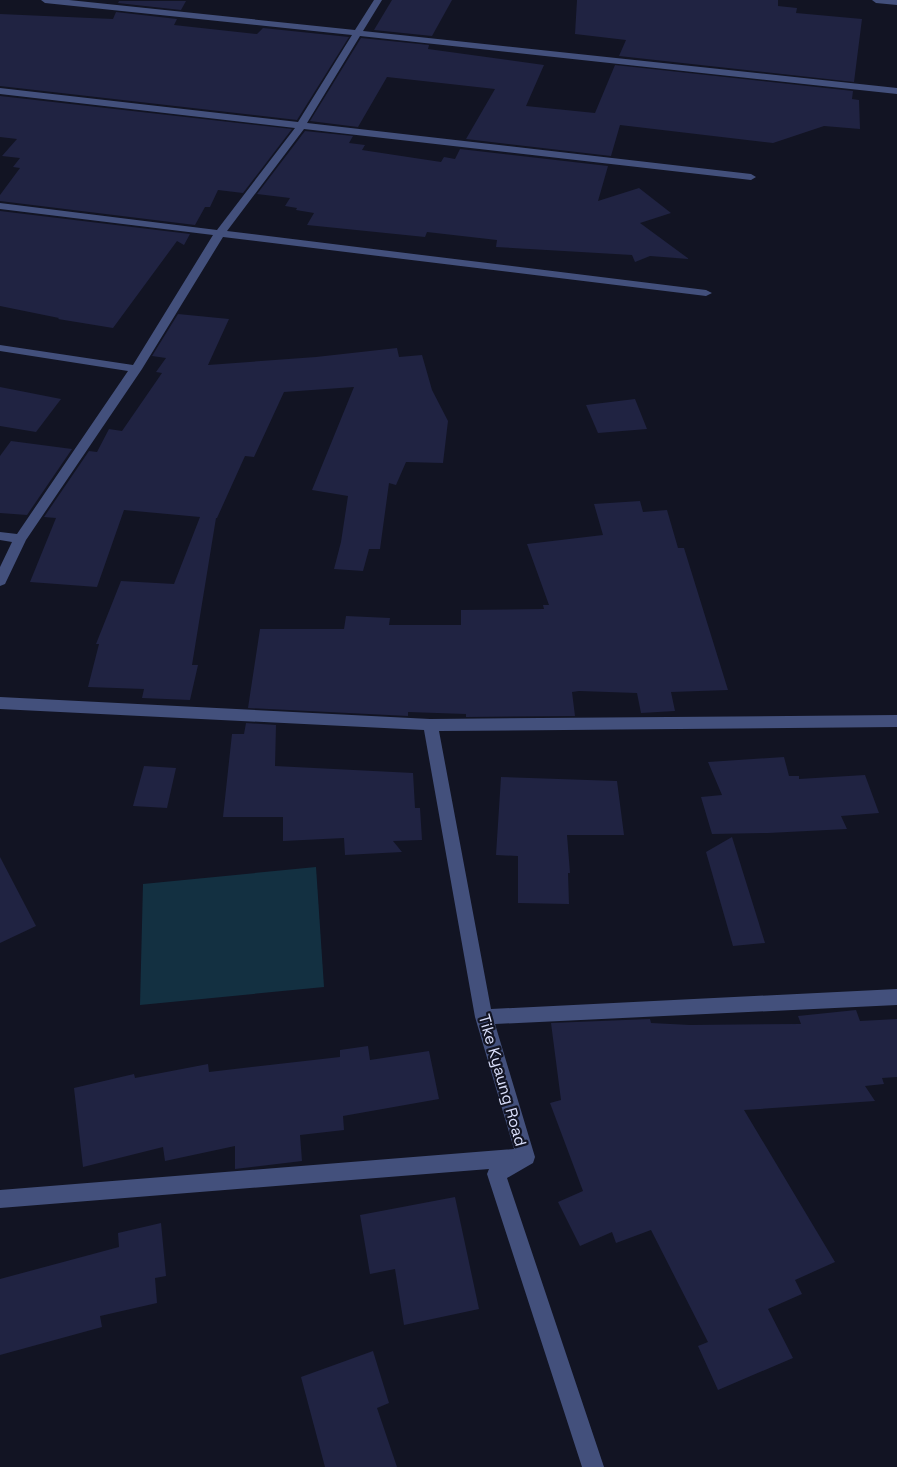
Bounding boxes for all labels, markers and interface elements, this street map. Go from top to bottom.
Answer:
street label: Tike Kyaung Road [474,1012,531,1149]

